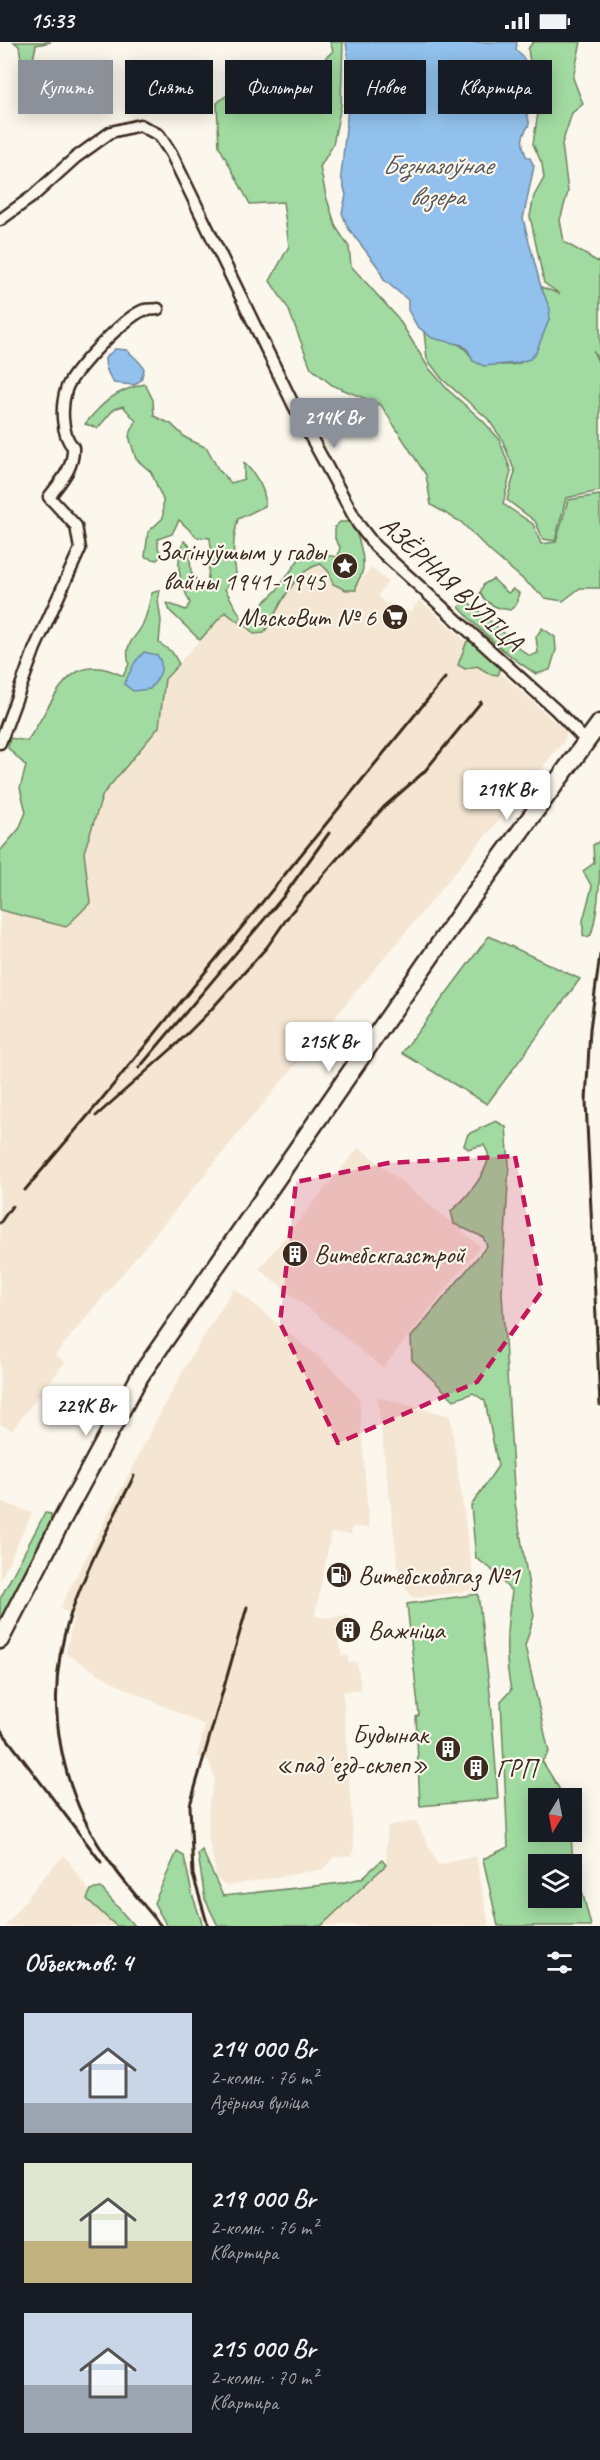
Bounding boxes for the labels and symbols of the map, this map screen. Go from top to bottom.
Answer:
water label: Безназоўнае возера [382,148,496,213]
pin: 214K Br [279,398,389,449]
street label: АЗЁРНАЯ ВУЛІЦА [373,509,532,659]
place label: Загінуўшым у гады вайны 1941-1945 [155,535,328,598]
place icon: Загінуўшым у гады вайны 1941-1945 [330,551,360,581]
place label: МяскоВит № 6 [238,601,377,634]
supermarket icon: МяскоВит № 6 [380,602,410,632]
pin: 219K Br [452,770,562,821]
pin: 215K Br [274,1022,384,1073]
place label: Витебскгазстрой [314,1238,467,1271]
building icon: Витебскгазстрой [280,1239,310,1269]
pin: 229K Br [31,1386,141,1437]
place label: Витебскоблгаз №1 [358,1559,521,1592]
fuel station icon: Витебскоблгаз №1 [324,1560,354,1590]
place label: Важніца [368,1614,446,1647]
building icon: Важніца [333,1615,363,1645]
place label: Будынак «падʼезд-склеп» [276,1718,431,1782]
building icon: Будынак «падʼезд-склеп» [433,1734,463,1764]
place label: ГРП [496,1752,540,1785]
building icon: ГРП [461,1753,491,1783]
north arrow [528,1788,582,1842]

